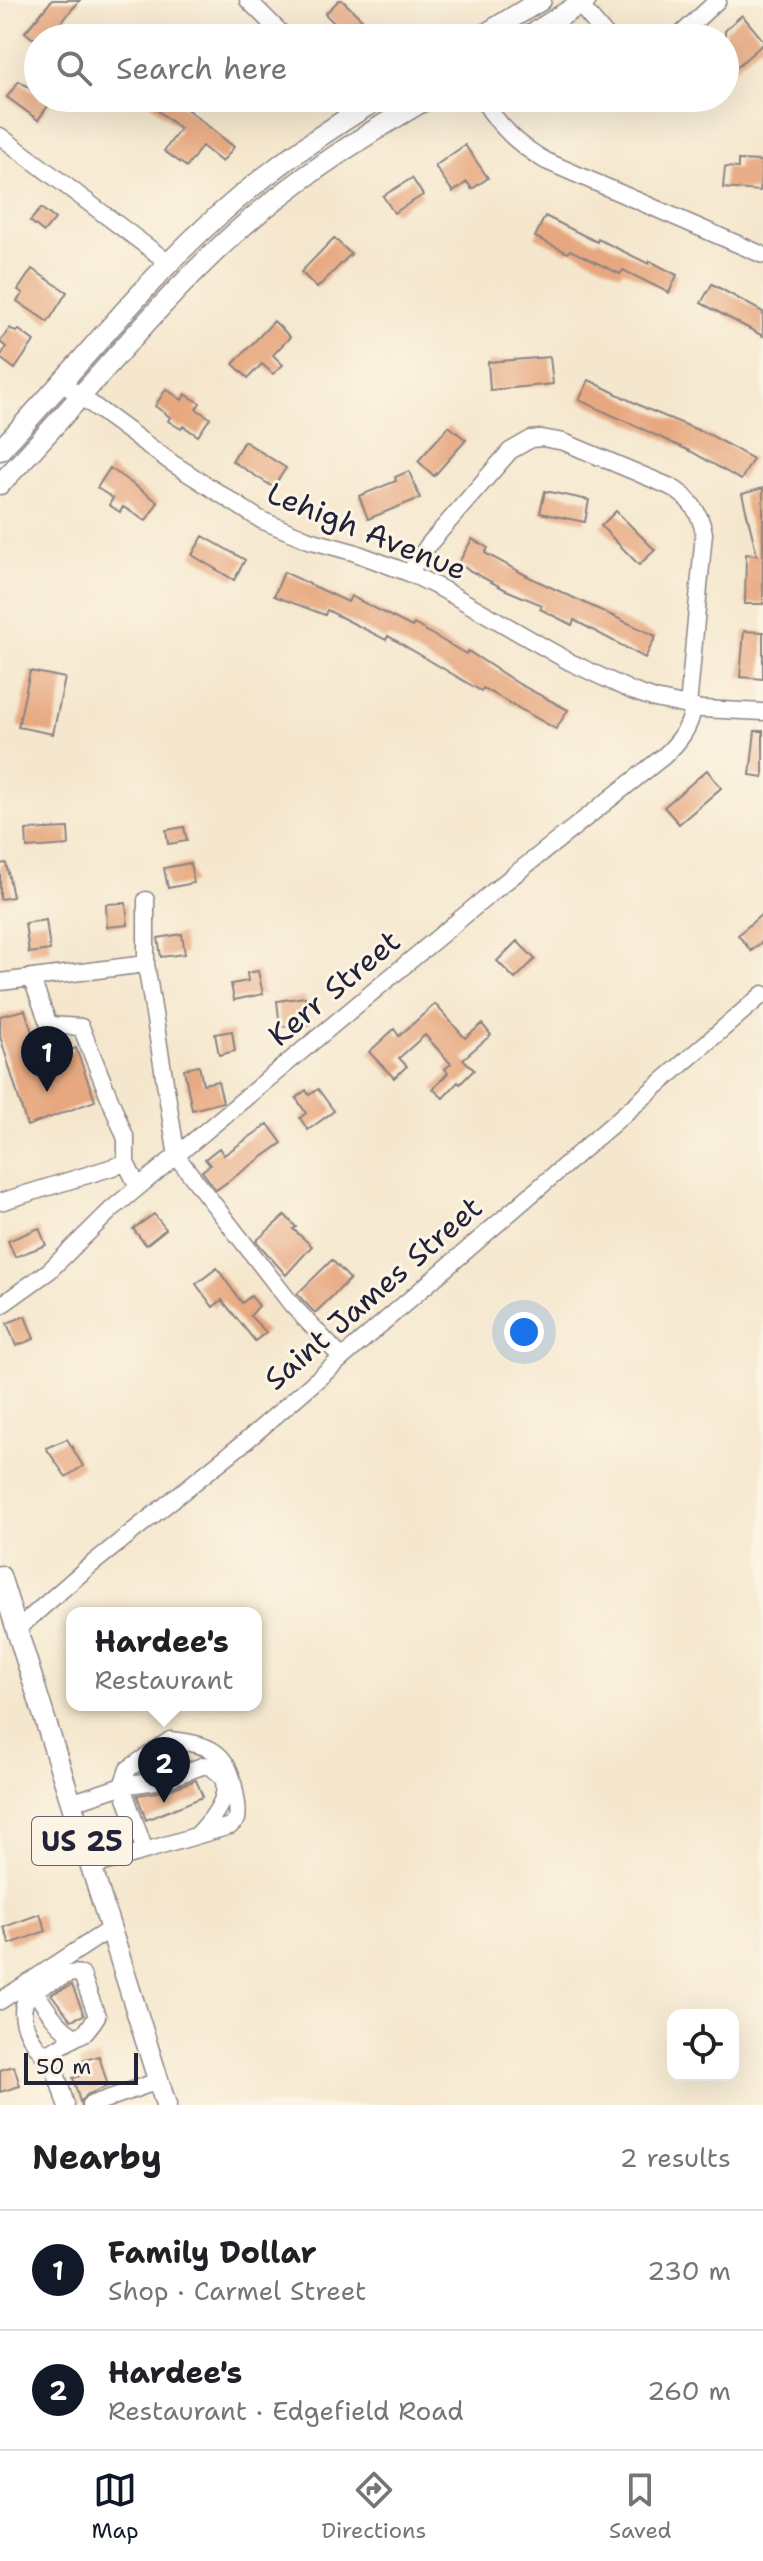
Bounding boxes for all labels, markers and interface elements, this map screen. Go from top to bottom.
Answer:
search box [24,24,739,112]
icon: search [52,46,96,90]
text: Search here [116,48,287,89]
street label: Lehigh Avenue [261,472,473,590]
street label: Kerr Street [259,921,409,1055]
pin: 1 [21,1026,73,1092]
street label: Saint James Street [255,1187,491,1399]
your location [504,1312,544,1352]
popup [66,1607,262,1711]
text: Hardee's [94,1621,229,1662]
text: Restaurant [94,1662,234,1697]
pin: 2 [138,1737,190,1803]
road number: US 25 [32,1817,132,1865]
map controls [667,2009,739,2081]
button: locate [667,2009,739,2081]
scale bar [24,2049,138,2085]
text: 50 m [36,2052,91,2081]
text: Nearby [32,2134,162,2180]
text: 2 results [619,2140,731,2175]
text: Family Dollar [108,2232,317,2273]
text: 1 [52,2253,64,2288]
text: 230 m [647,2253,731,2288]
text: Shop · Carmel Street [108,2273,366,2308]
text: Hardee's [108,2352,242,2393]
text: 2 [49,2373,67,2408]
text: 260 m [647,2373,731,2408]
text: Restaurant · Edgefield Road [108,2393,464,2428]
tab: Map [91,2468,139,2545]
tab: Directions [321,2468,426,2545]
tab: Saved [609,2468,672,2545]

